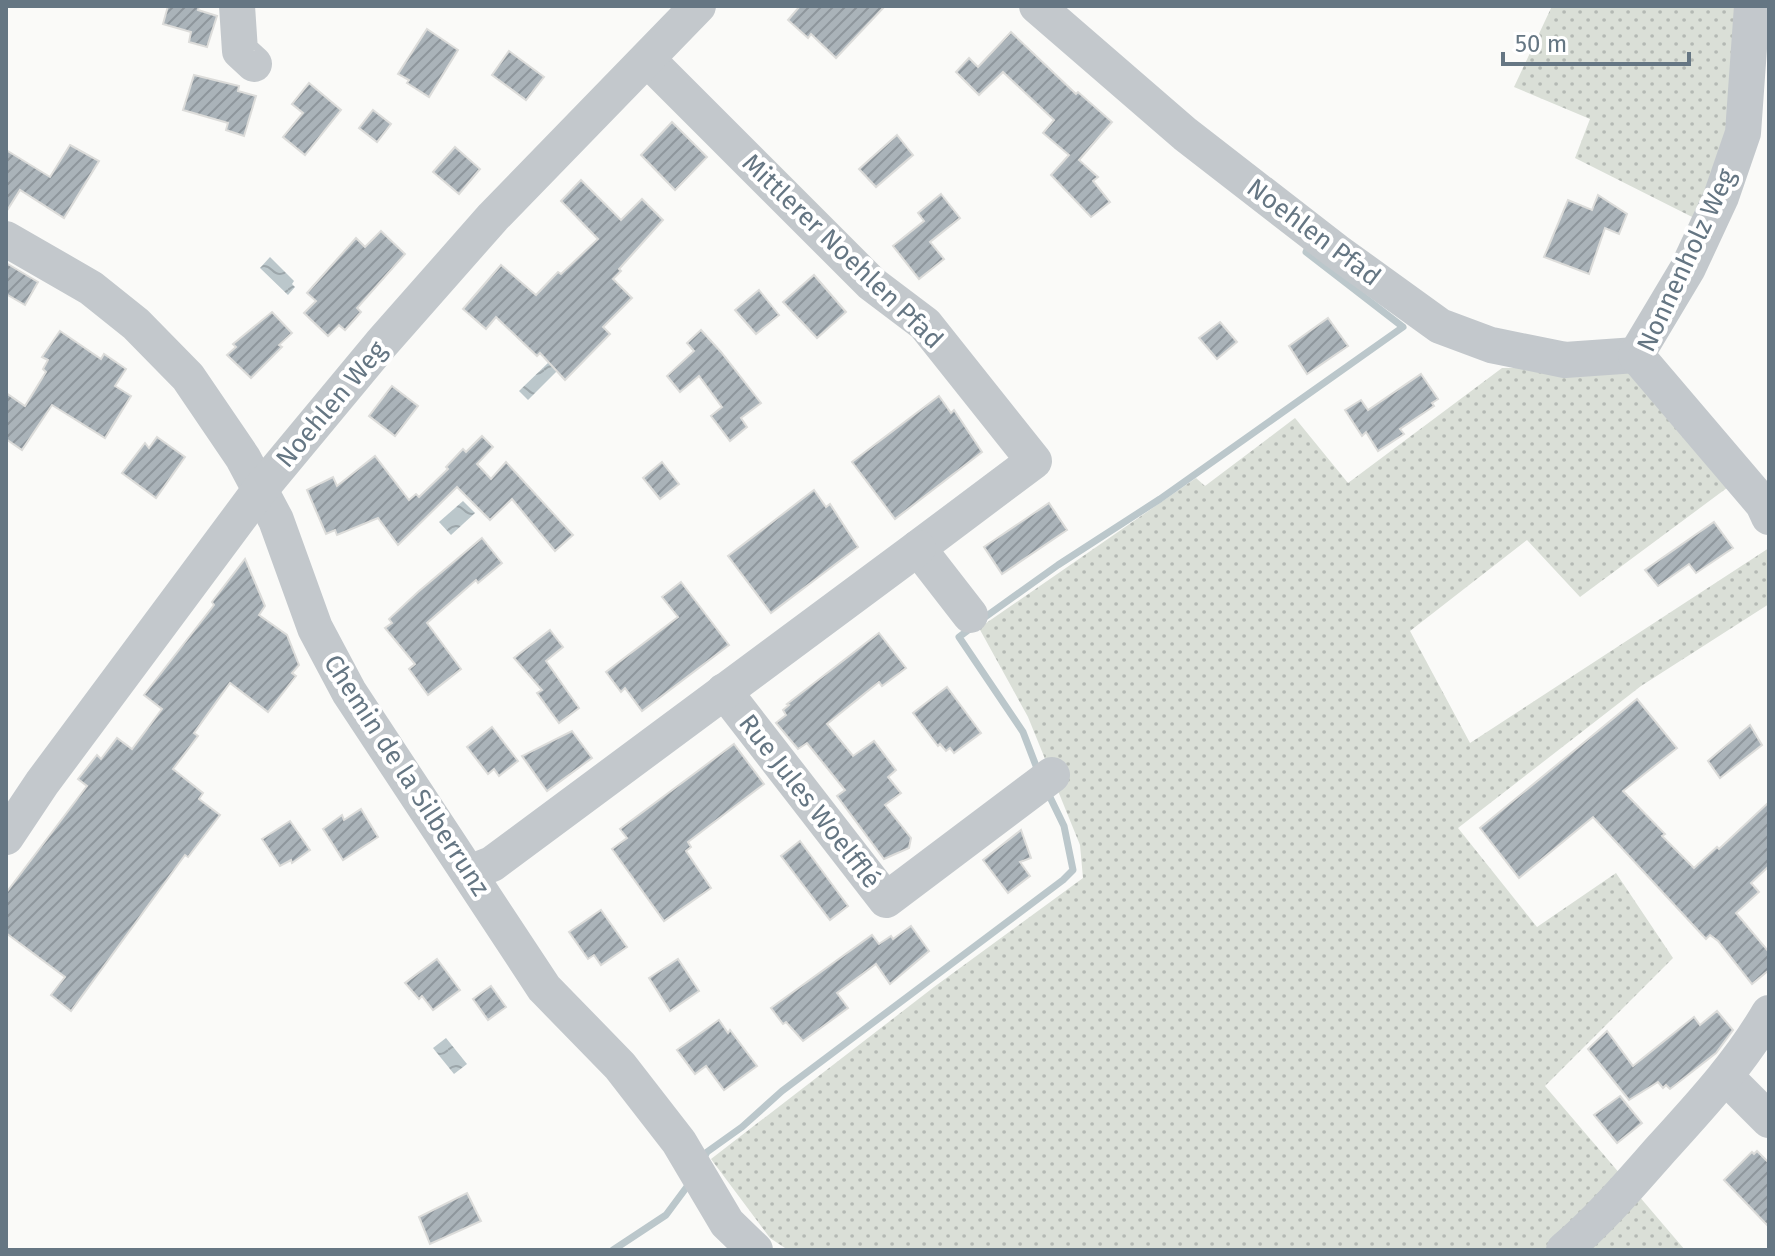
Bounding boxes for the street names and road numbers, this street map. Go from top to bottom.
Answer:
street label: Mittlerer Noehlen Pfad [736,147,949,355]
street label: Nonnenholz Weg [1631,163,1743,357]
street label: Noehlen Pfad [1241,172,1387,293]
street label: Noehlen Weg [270,335,393,474]
street label: Chemin de la Silberrunz [317,649,496,902]
street label: Rue Jules Woelfflé [732,708,887,894]

